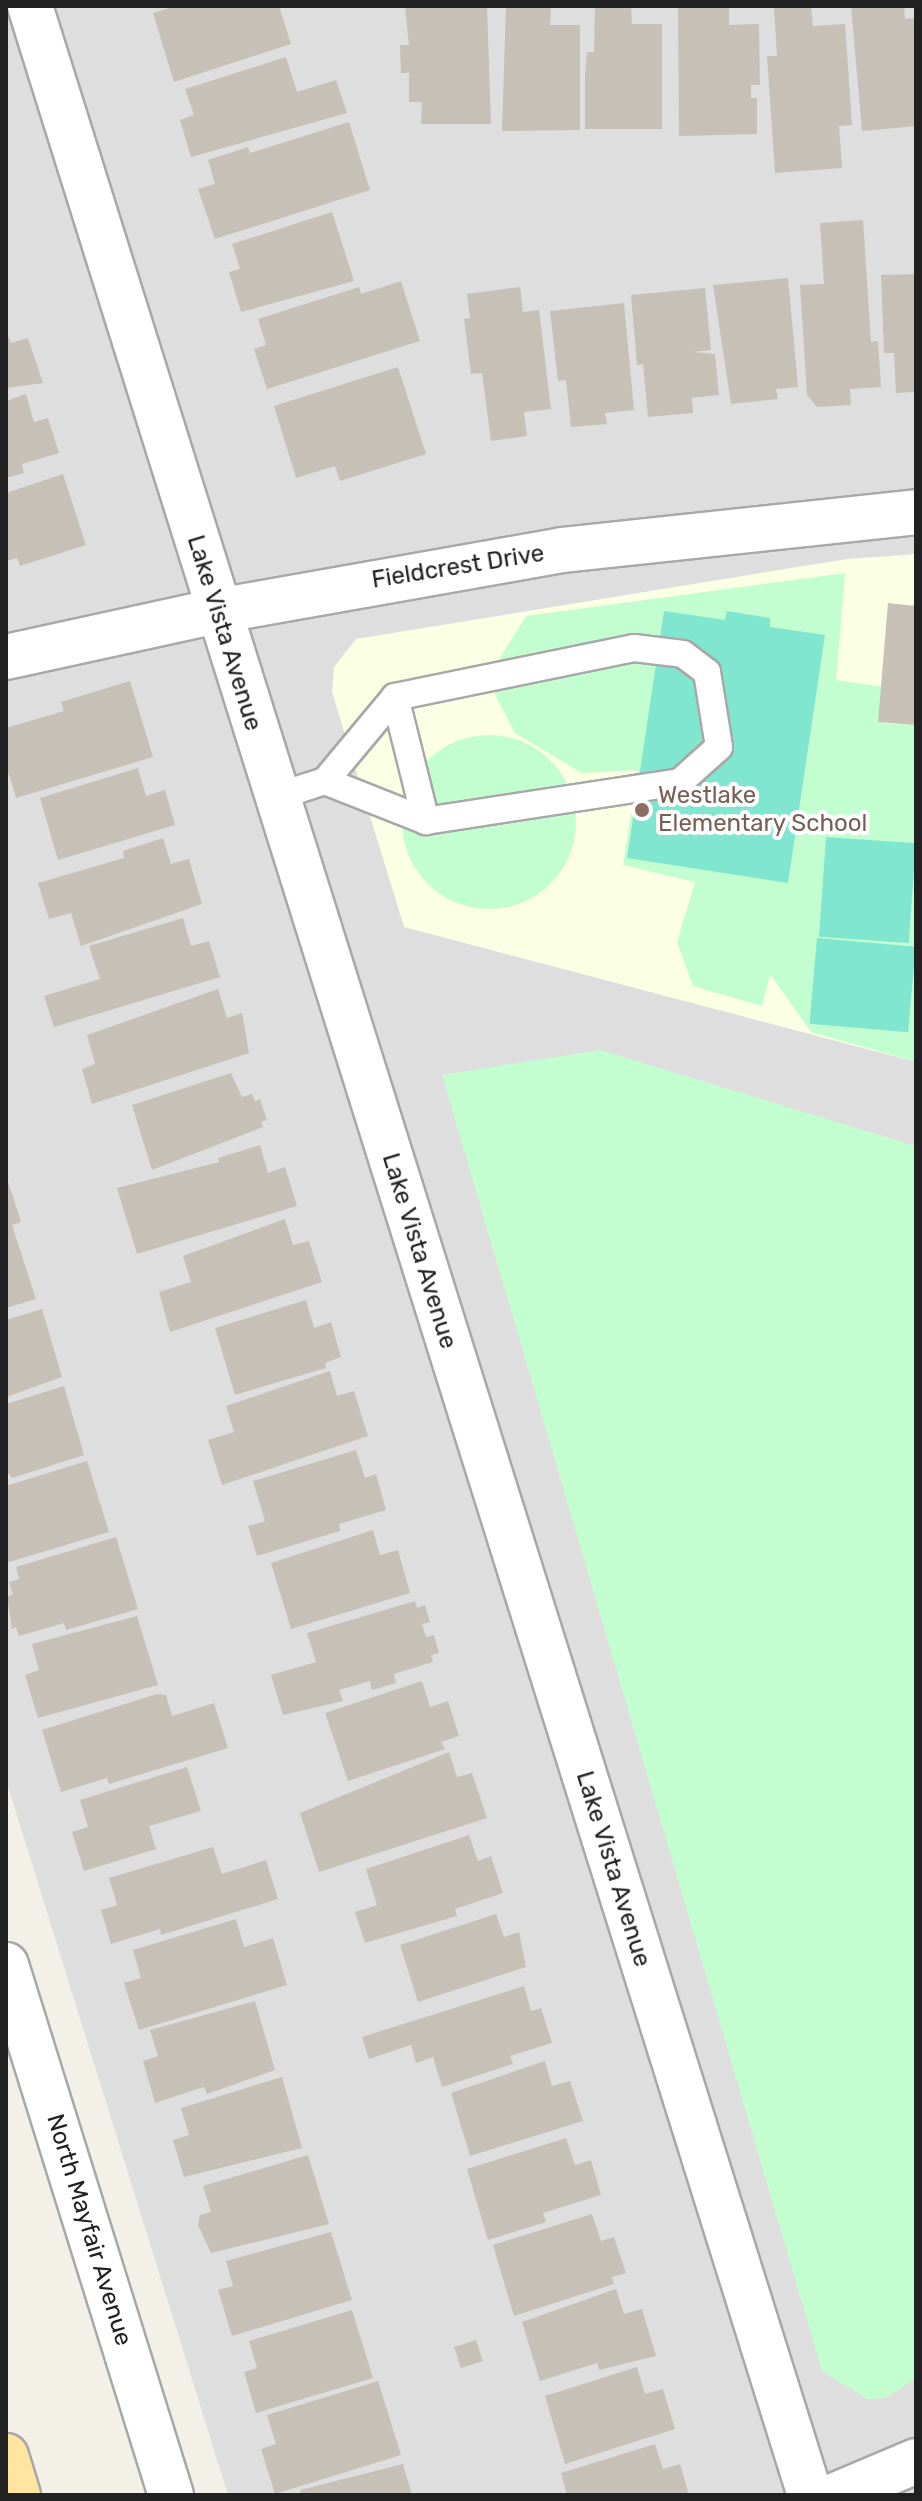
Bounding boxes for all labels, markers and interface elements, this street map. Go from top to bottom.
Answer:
street label: Lake Vista Avenue [180,531,268,735]
street label: Fieldcrest Drive [370,539,546,595]
place label: Westlake Elementary School [658,782,868,838]
marker: Westlake Elementary School [633,801,651,819]
street label: Lake Vista Avenue [375,1149,463,1353]
street label: Lake Vista Avenue [569,1767,657,1971]
street label: North Mayfair Avenue [40,2110,138,2350]

